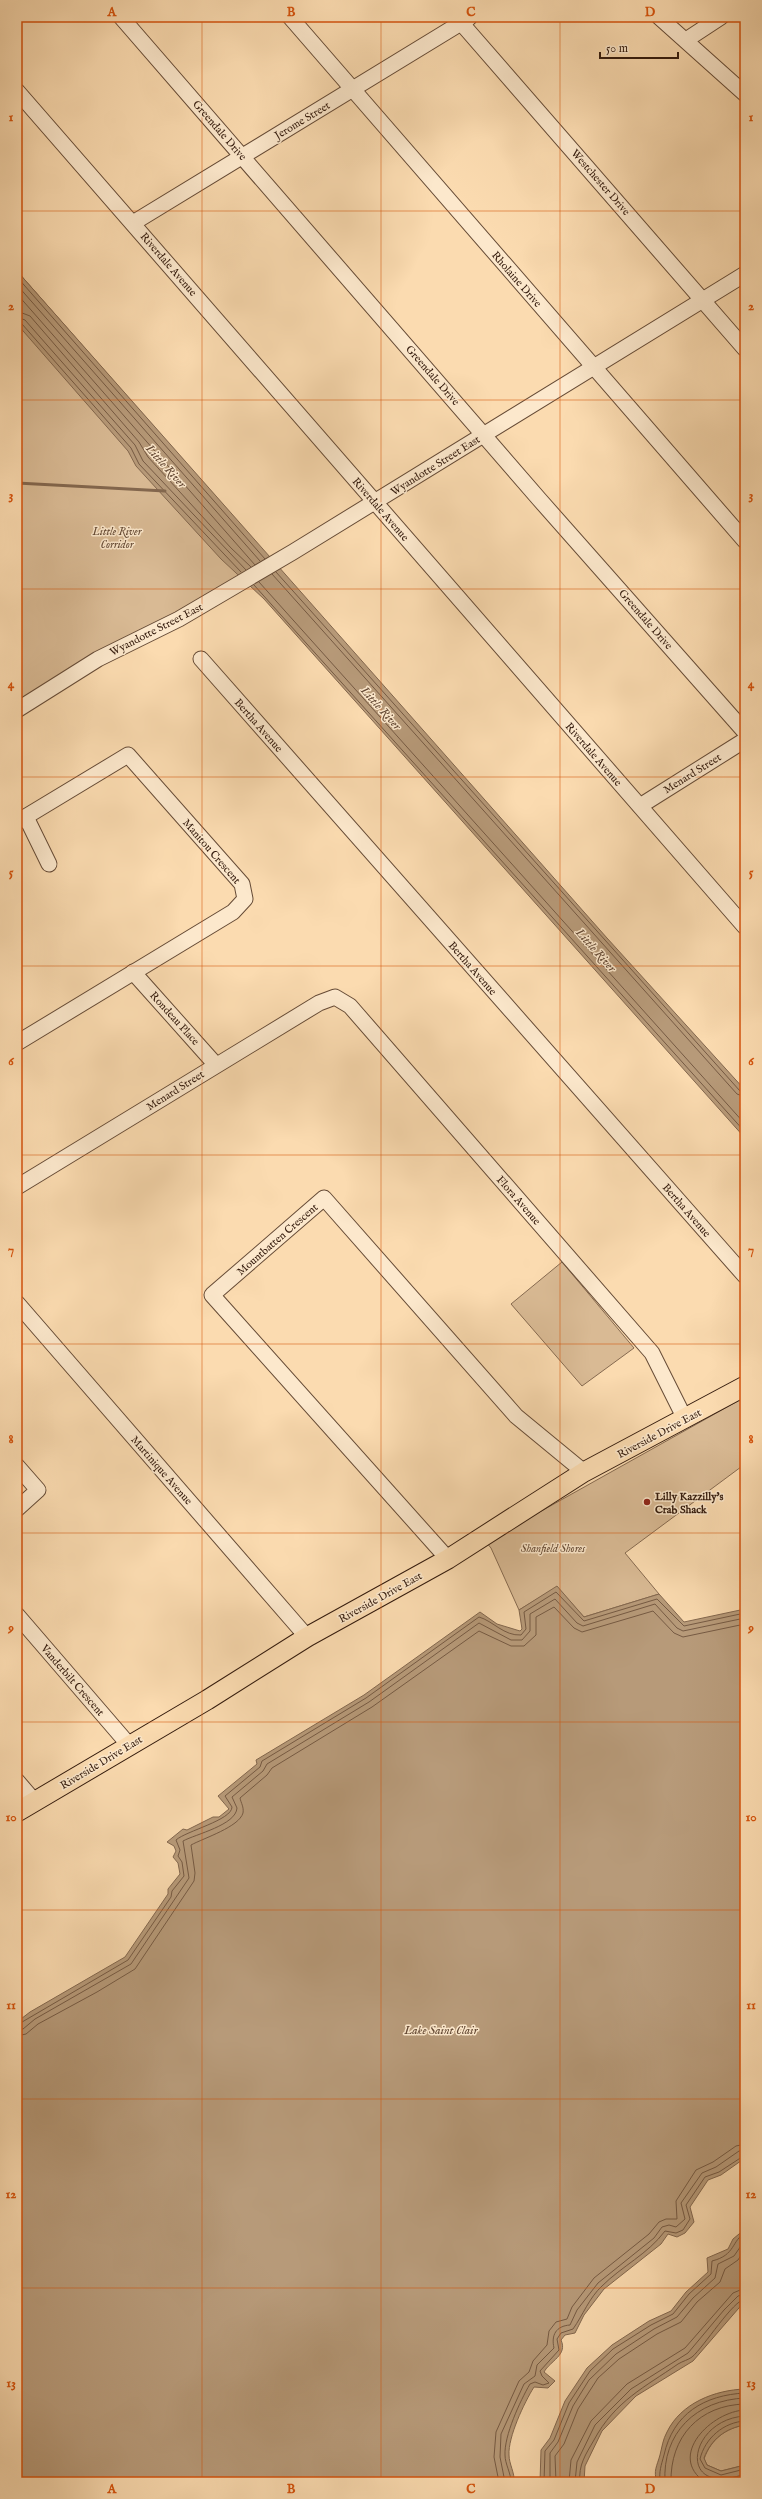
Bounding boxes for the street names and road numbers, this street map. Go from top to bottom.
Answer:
street label: Greendale Drive [189,98,249,164]
street label: Jerome Street [270,99,333,144]
street label: Westchester Drive [568,147,633,219]
street label: Riverdale Avenue [137,230,200,299]
street label: Rholaine Drive [488,249,544,311]
street label: Greendale Drive [402,343,462,409]
street label: Wyandotte Street East [388,433,483,499]
street label: Riverdale Avenue [349,475,412,544]
street label: Greendale Drive [615,587,675,653]
street label: Wyandotte Street East [107,600,206,659]
street label: Bertha Avenue [231,696,285,755]
street label: Riverdale Avenue [562,720,625,789]
street label: Menard Street [661,750,724,797]
street label: Manitou Crescent [179,816,243,887]
street label: Bertha Avenue [445,939,499,998]
street label: Rondeau Place [146,989,202,1049]
street label: Menard Street [144,1067,207,1114]
street label: Flora Avenue [493,1173,543,1228]
street label: Bertha Avenue [659,1181,713,1240]
street label: Mountbatten Crescent [234,1201,321,1279]
street label: Riverside Drive East [615,1406,704,1462]
street label: Martinique Avenue [127,1433,195,1508]
street label: Riverside Drive East [336,1569,425,1627]
street label: Vanderbilt Crescent [37,1641,107,1719]
street label: Riverside Drive East [58,1733,145,1793]

